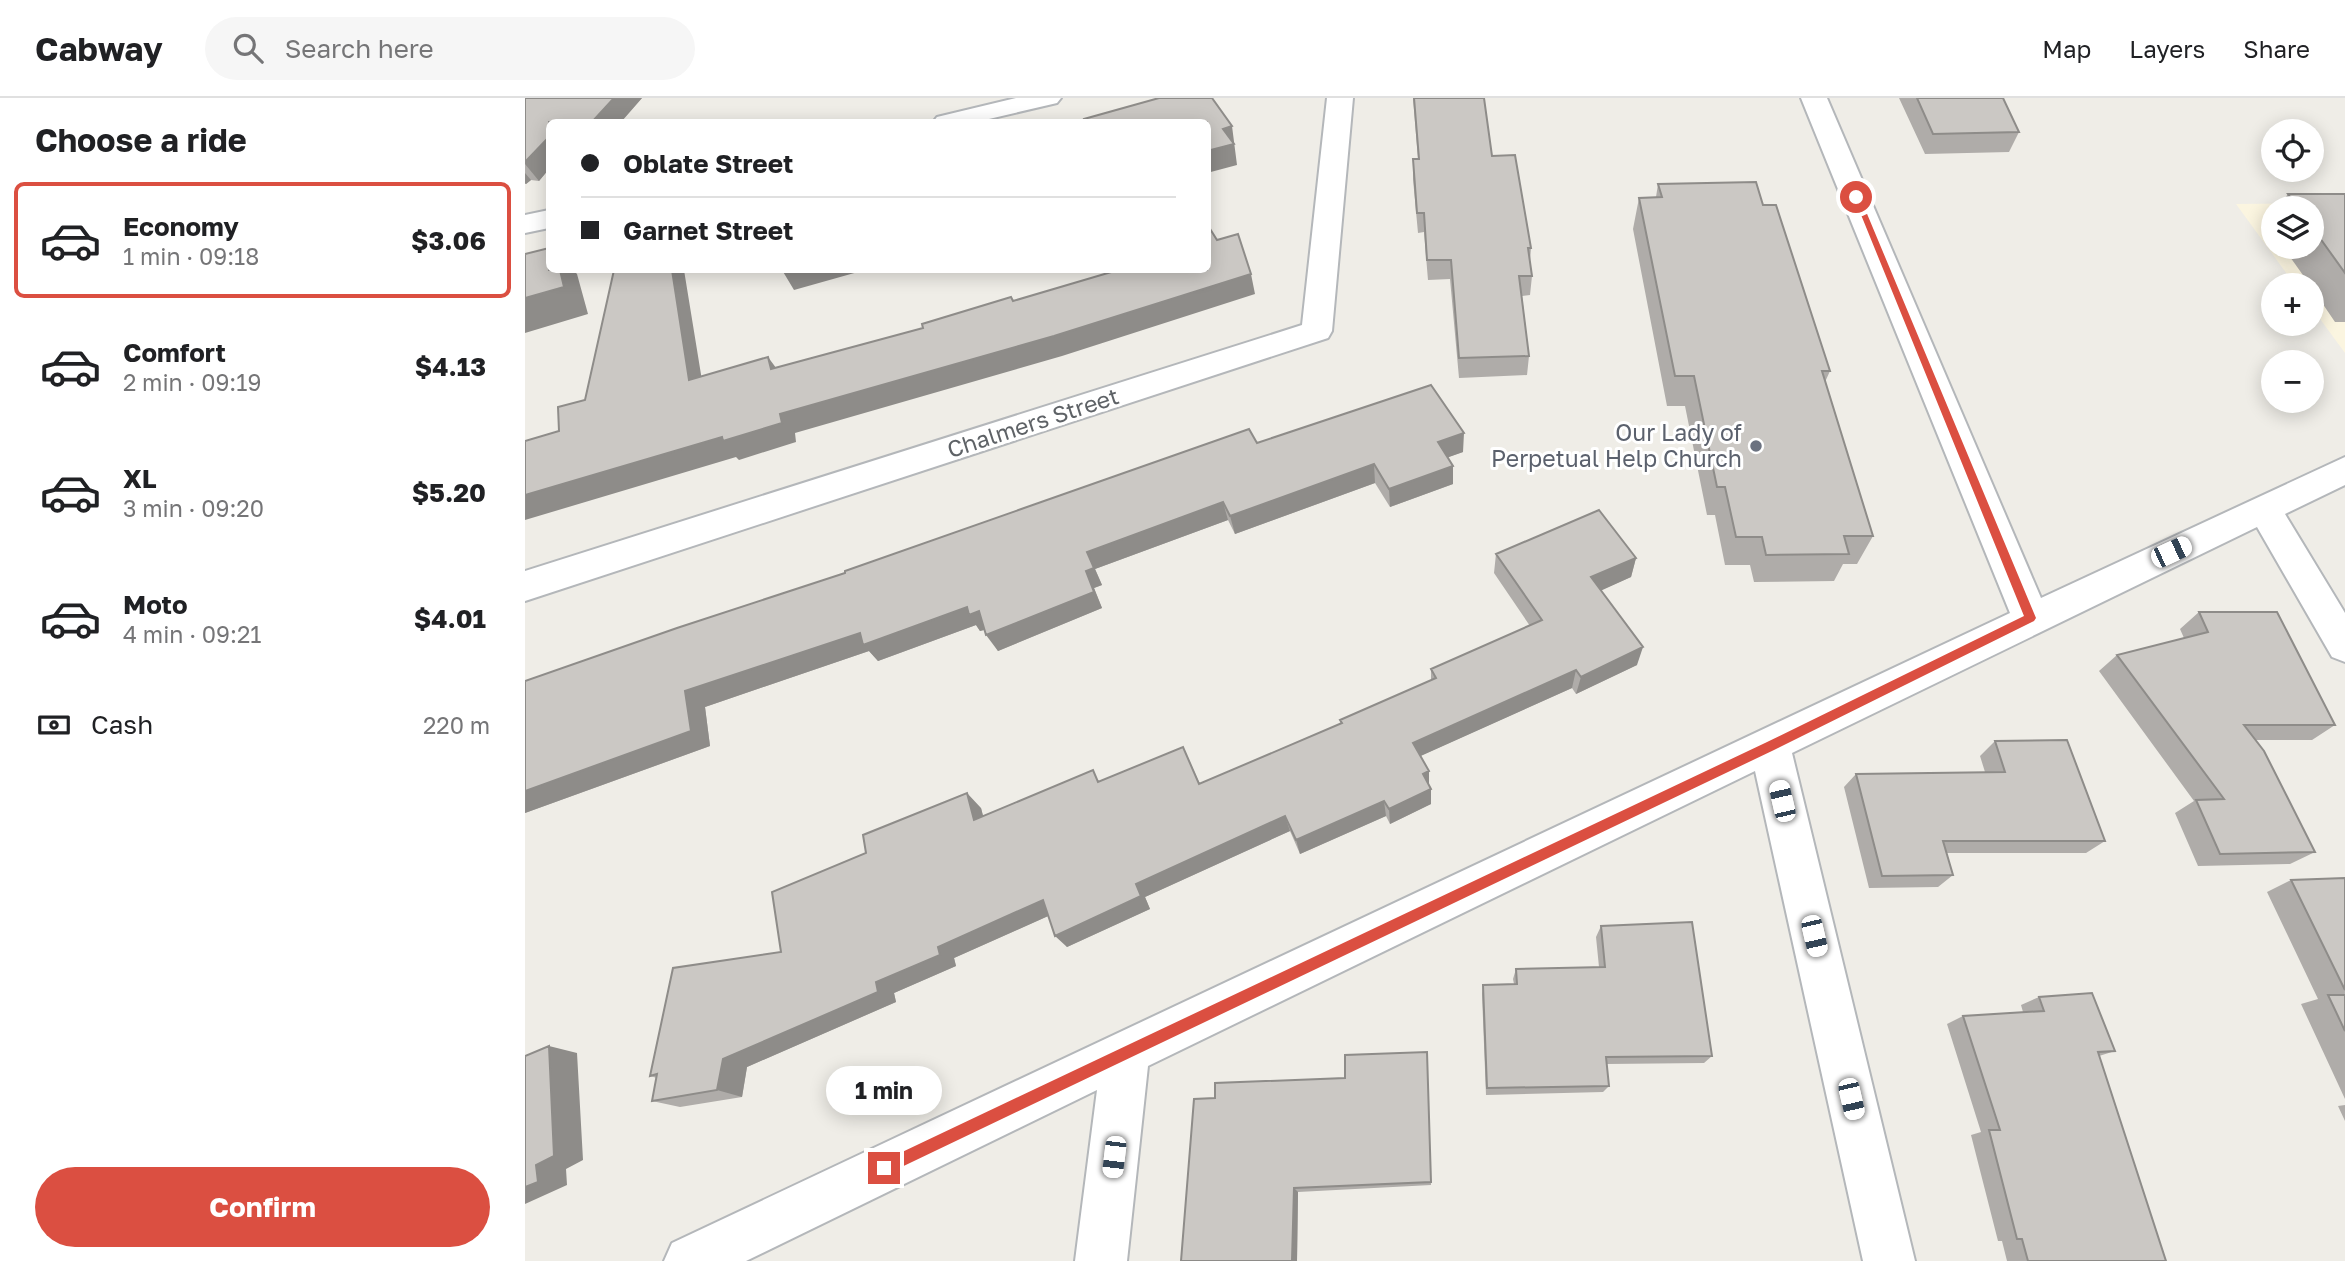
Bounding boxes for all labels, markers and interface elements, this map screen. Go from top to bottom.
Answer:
search box [205,17,695,80]
text: Cabway [35,29,163,68]
icon: search [229,29,267,67]
text: Search here [285,33,434,64]
text: Map [2042,34,2091,63]
text: Layers [2129,34,2205,63]
text: Share [2243,34,2310,63]
map controls [2261,119,2324,413]
button: locate [2261,119,2324,182]
text: Choose a ride [35,121,247,159]
text: Oblate Street [623,148,793,179]
route start [1840,181,1872,213]
button: layers [2261,196,2324,259]
icon: car [39,209,102,272]
text: Economy [123,211,239,242]
text: Garnet Street [623,215,793,246]
text: $3.06 [411,225,486,256]
text: 1 min · 09:18 [123,242,259,270]
button: + [2261,273,2324,336]
icon: car [39,335,102,398]
text: Comfort [123,337,226,368]
button: − [2261,350,2324,413]
text: $4.13 [415,351,486,382]
text: 2 min · 09:19 [123,368,261,396]
street label: Chalmers Street [943,381,1122,463]
place label: Our Lady of Perpetual Help Church [1491,418,1742,472]
marker: Our Lady of Perpetual Help Church [1748,438,1764,454]
icon: car [39,461,102,524]
text: XL [123,463,157,494]
text: $5.20 [412,477,486,508]
text: 3 min · 09:20 [123,494,264,522]
car [2148,534,2195,570]
icon: car [39,587,102,650]
text: Moto [123,589,188,620]
text: $4.01 [414,603,486,634]
text: 4 min · 09:21 [123,620,261,648]
icon: cash [35,706,73,744]
text: Cash [91,709,153,740]
text: 220 m [423,711,490,739]
car [1768,778,1797,824]
car [1800,913,1829,959]
callout: 1 min [826,1066,942,1116]
text: 1 min [855,1076,913,1104]
car [1837,1076,1866,1122]
car [1102,1135,1127,1179]
route end [868,1152,900,1184]
button: Confirm [35,1167,490,1247]

